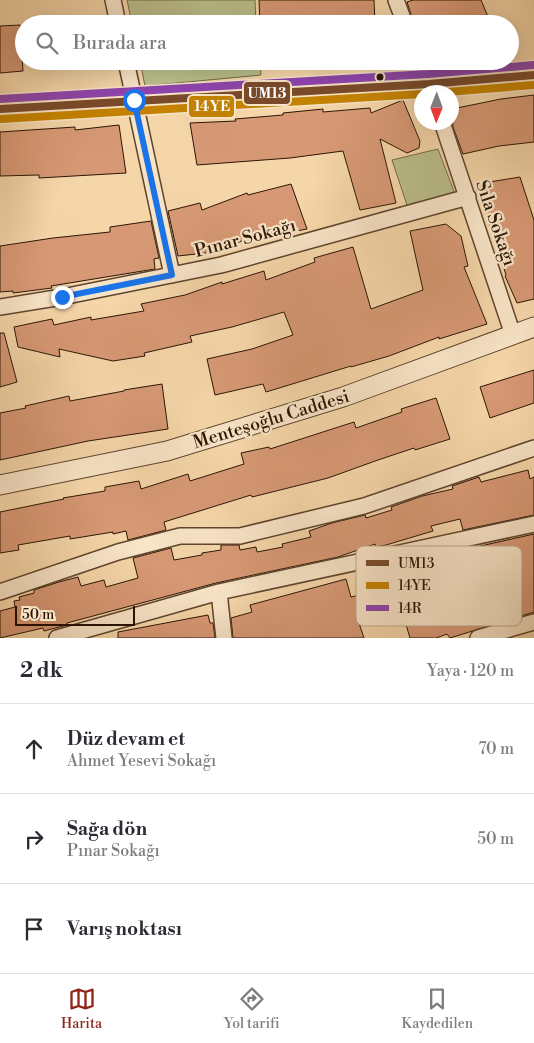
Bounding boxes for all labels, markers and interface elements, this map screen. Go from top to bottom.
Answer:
search box [15,15,519,70]
icon: search [33,29,61,57]
text: Burada ara [73,31,167,55]
unlabelled marker [375,72,385,82]
line badge: UM13 [243,81,291,105]
text: UM13 [248,85,286,103]
north arrow [414,85,459,130]
route start [123,89,146,112]
line badge: 14YE [188,95,235,118]
text: 14YE [194,98,230,116]
street label: Sıla Sokağı [470,177,521,269]
street label: Pınar Sokağı [192,214,299,263]
route end [51,286,74,309]
street label: Menteşoğlu Caddesi [190,385,352,454]
legend [356,546,522,626]
text: UM13 [398,555,435,573]
text: 14YE [398,577,431,595]
text: 14R [398,600,422,618]
scale bar [15,603,135,626]
text: 50 m [22,606,54,624]
text: 2 dk [20,658,63,684]
text: Yaya · 120 m [427,661,514,681]
text: Düz devam et [67,727,185,751]
icon: ahead [20,735,48,763]
text: 70 m [478,739,514,759]
text: Ahmet Yesevi Sokağı [67,751,216,771]
text: Sağa dön [67,817,147,841]
icon: right [20,825,48,853]
text: 50 m [477,829,514,849]
text: Pınar Sokağı [67,841,160,861]
icon: arrive [20,915,48,943]
text: Varış noktası [67,917,182,941]
tab: Harita [61,985,102,1033]
tab: Yol tarifi [224,985,280,1033]
tab: Kaydedilen [402,985,473,1033]

